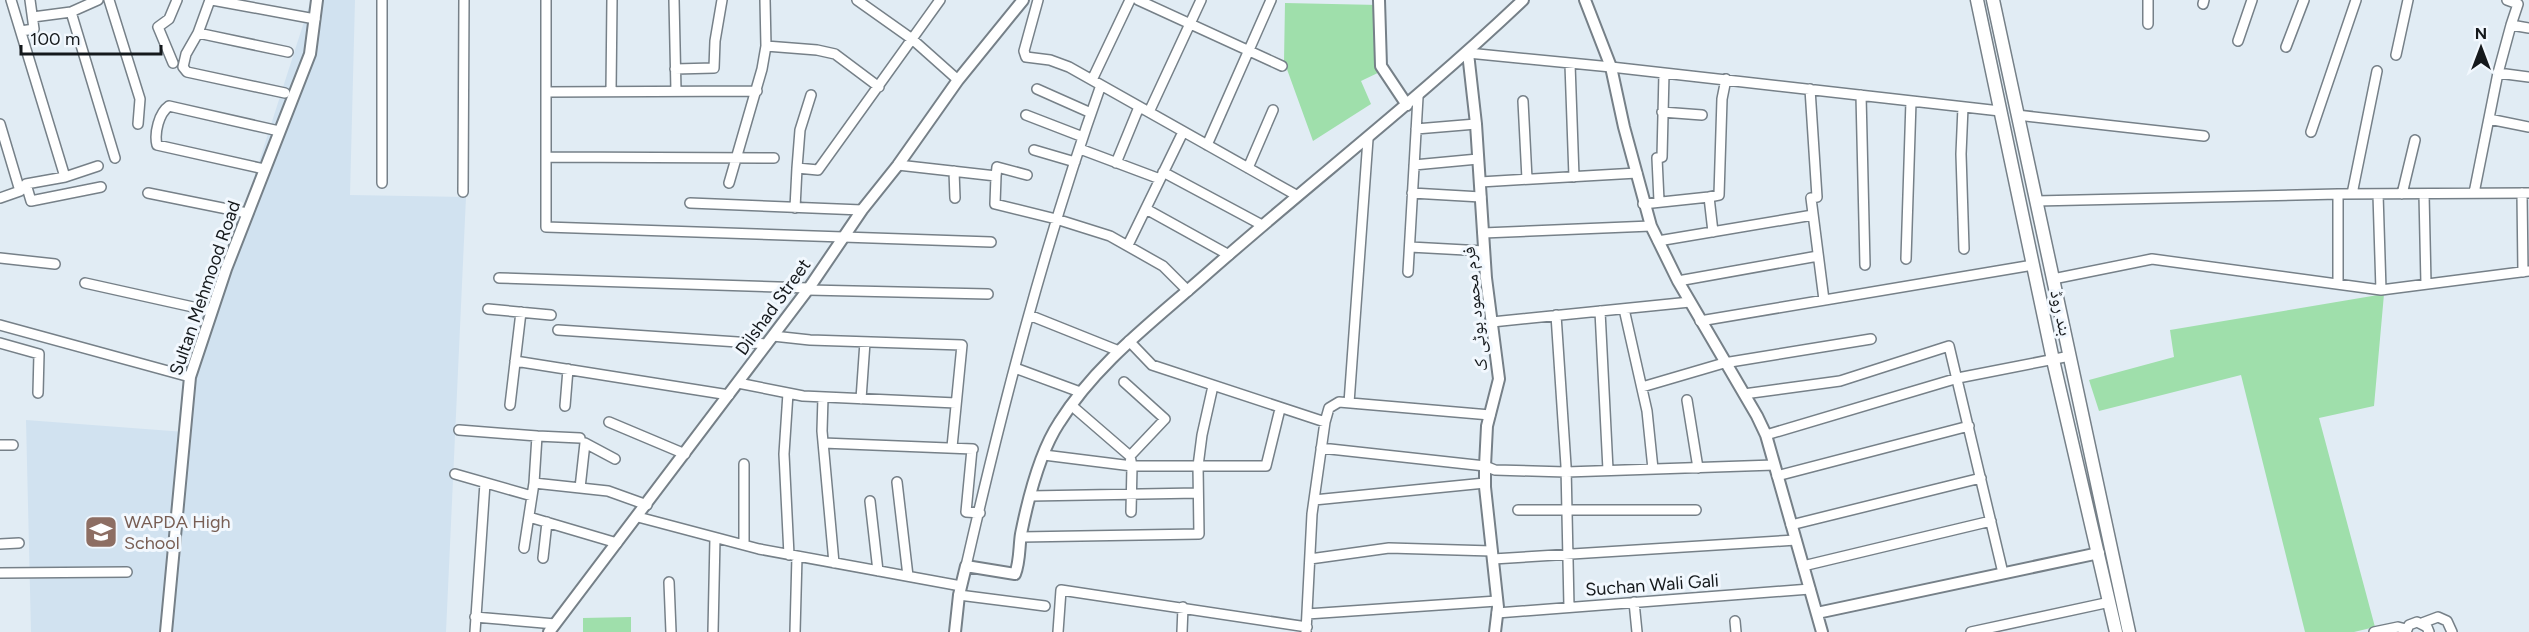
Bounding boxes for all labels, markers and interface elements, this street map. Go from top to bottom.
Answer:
scale bar [21,18,160,56]
north arrow [2451,18,2511,78]
text: N [2475,24,2487,43]
text: 100 m [30,28,80,50]
street label: Sultan Mehmood Road [165,198,245,378]
street label: فرم محمود بوٹی ک [1458,245,1493,373]
street label: Dilshad Street [731,254,815,359]
street label: بند روڈ [2045,288,2077,338]
place label: WAPDA High School [124,511,231,554]
school or university icon: WAPDA High School [83,514,119,550]
street label: Suchan Wali Gali [1584,569,1720,601]

